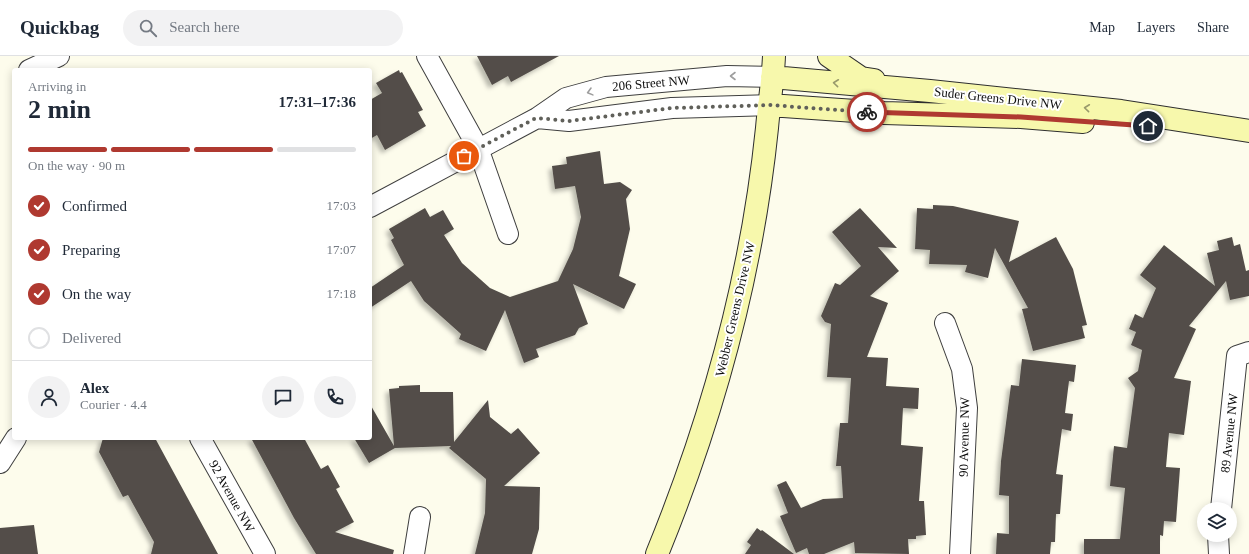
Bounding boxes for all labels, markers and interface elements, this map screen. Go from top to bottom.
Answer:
search box [123,10,403,46]
text: Quickbag [20,17,99,38]
icon: search [137,17,159,39]
text: Search here [169,19,240,35]
text: Map [1089,20,1115,35]
text: Layers [1137,20,1175,35]
text: Share [1197,20,1229,35]
street label: 206 Street NW [612,72,691,94]
one-way arrow [730,72,736,80]
text: Arriving in [28,79,86,94]
one-way arrow [833,79,839,88]
street label: Suder Greens Drive NW [933,84,1063,112]
one-way arrow [587,87,594,96]
courier [847,92,887,132]
text: 17:31–17:36 [279,94,356,110]
text: 2 min [28,95,91,124]
icon: bike [856,101,878,123]
one-way arrow [1084,103,1090,112]
pin [1131,109,1165,143]
icon: home [1137,115,1159,137]
pin [447,139,481,173]
icon: bag [453,145,475,167]
text: On the way · 90 m [28,158,125,173]
icon: check [28,195,50,217]
text: Confirmed [62,198,127,214]
text: 17:03 [326,198,356,213]
icon: check [28,239,50,261]
street label: Webber Greens Drive NW [712,239,758,378]
text: Preparing [62,242,120,258]
text: 17:07 [326,242,356,257]
icon: check [28,283,50,305]
text: On the way [62,286,131,302]
text: 17:18 [326,286,356,301]
text: Delivered [62,330,121,346]
button: person [28,376,70,418]
button: chat [262,376,304,418]
button: phone [314,376,356,418]
text: Alex [80,380,109,396]
street label: 89 Avenue NW [1217,392,1241,474]
street label: 90 Avenue NW [956,396,972,477]
text: Courier · 4.4 [80,397,147,412]
street label: 92 Avenue NW [206,457,258,535]
map controls [1197,502,1237,542]
button: layers [1197,502,1237,542]

